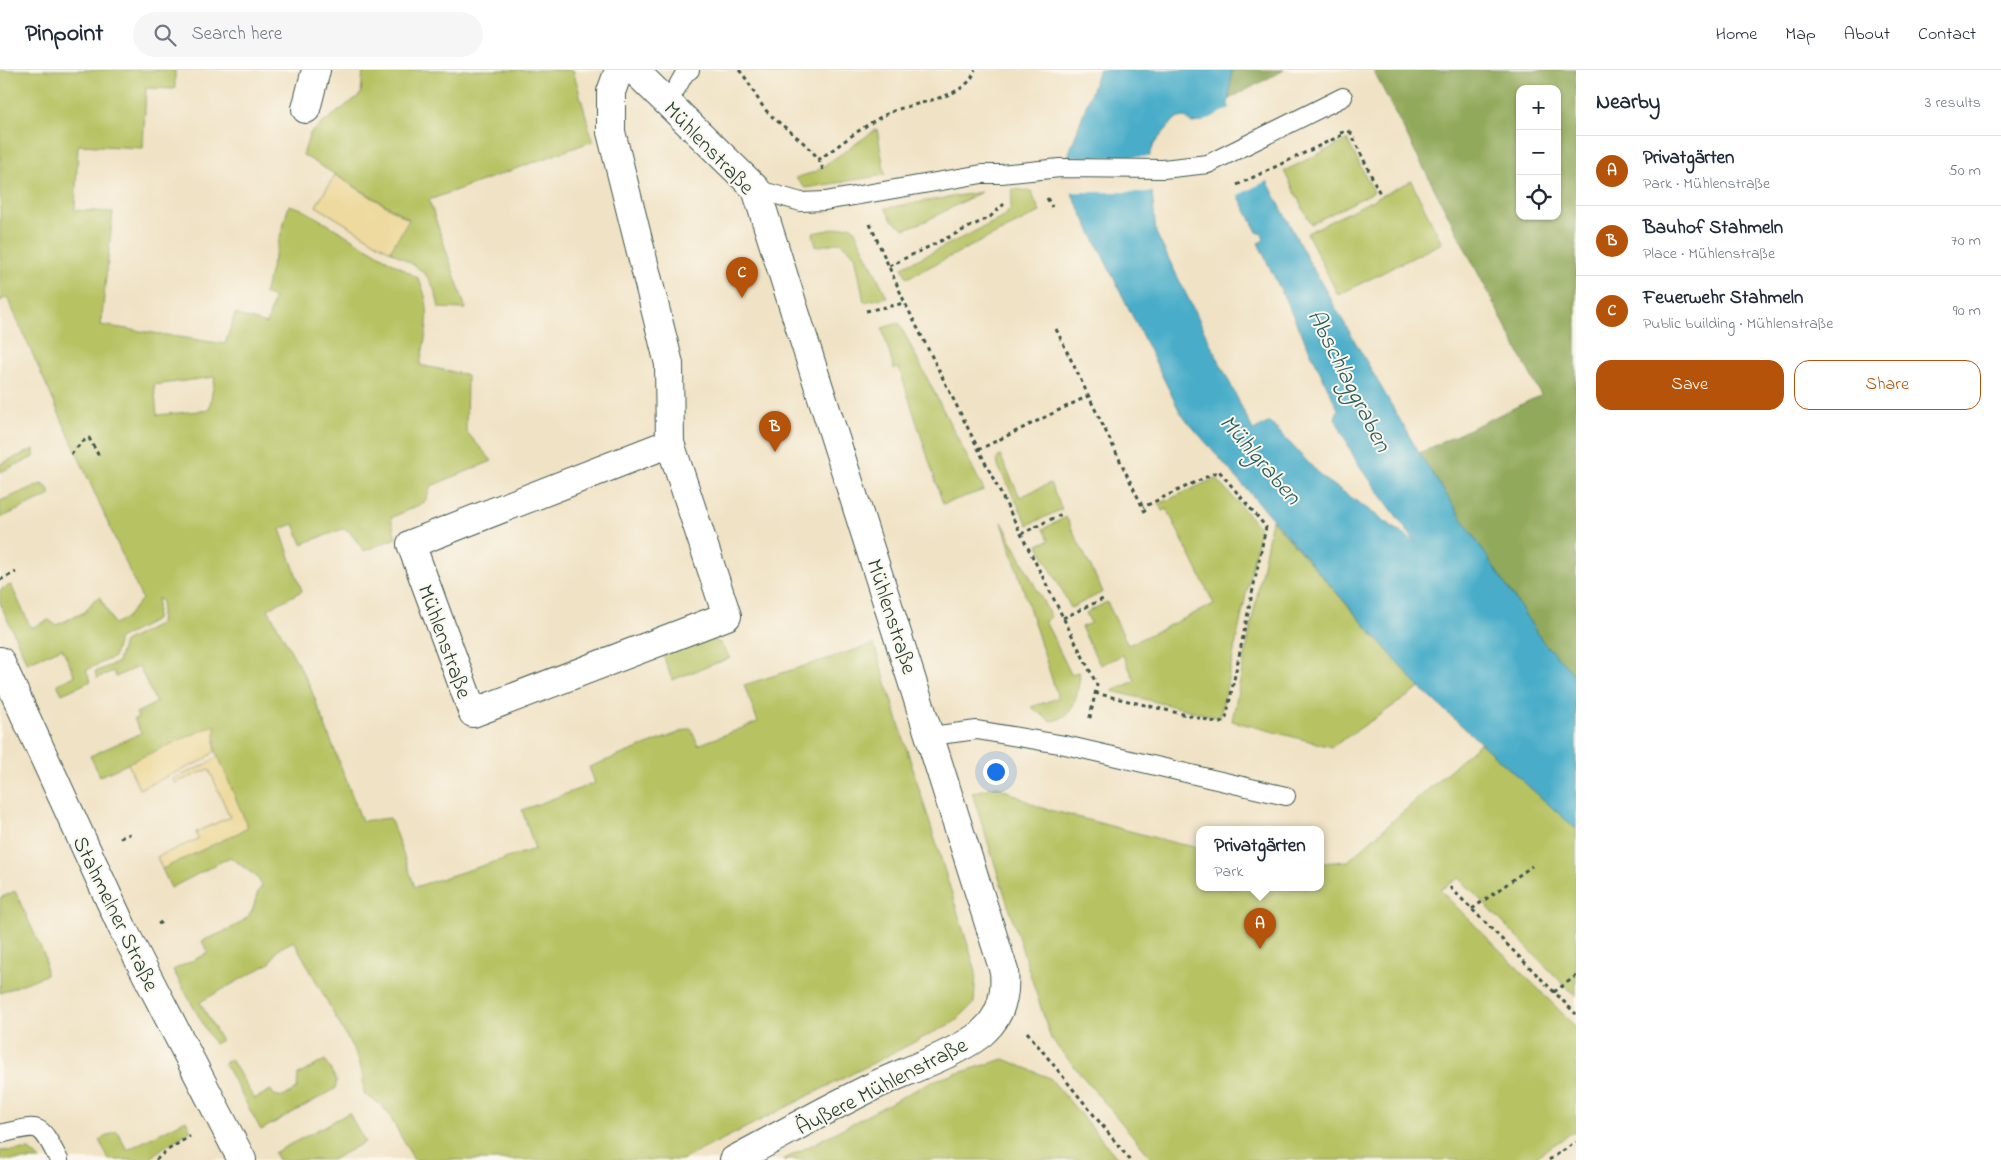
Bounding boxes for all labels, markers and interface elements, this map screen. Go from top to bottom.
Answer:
search box [133,12,483,57]
text: Pinpoint [25,17,103,52]
icon: search [151,21,179,49]
text: Search here [191,21,282,48]
text: Home [1716,22,1757,48]
text: Map [1785,22,1816,48]
text: About [1844,22,1890,48]
text: Contact [1918,22,1976,48]
map controls [1516,85,1561,220]
button: + [1516,85,1561,130]
text: Nearby [1596,88,1660,118]
text: 3 results [1925,91,1981,115]
street label: Mühlenstraße [655,95,761,203]
button: − [1516,130,1561,175]
text: Privatgärten [1643,145,1734,172]
text: A [1607,159,1617,183]
text: 50 m [1949,159,1981,183]
text: Park · Mühlenstraße [1643,172,1770,196]
button: locate [1516,175,1561,220]
text: Bauhof Stahmeln [1643,215,1783,242]
text: B [1607,229,1617,253]
text: 70 m [1951,229,1981,253]
text: Place · Mühlenstraße [1643,242,1775,266]
pin: C [726,257,758,298]
text: Feuerwehr Stahmeln [1643,285,1803,312]
text: C [1608,299,1616,323]
text: 90 m [1953,299,1981,323]
water label: Abschlaggraben [1297,304,1399,460]
text: Public building · Mühlenstraße [1643,312,1833,336]
button: Save [1596,360,1784,410]
button: Share [1794,360,1981,410]
water label: Mühlgraben [1210,408,1309,515]
pin: B [759,411,791,452]
street label: Mühlenstraße [856,555,924,679]
street label: Mühlenstraße [408,580,479,704]
your location [983,759,1009,785]
popup [1196,826,1324,891]
street label: Stahmelner Straße [63,831,166,997]
text: Privatgärten [1214,833,1306,860]
text: Park [1214,860,1243,884]
pin: A [1244,908,1276,949]
street label: Äußere Mühlenstraße [791,1030,974,1145]

